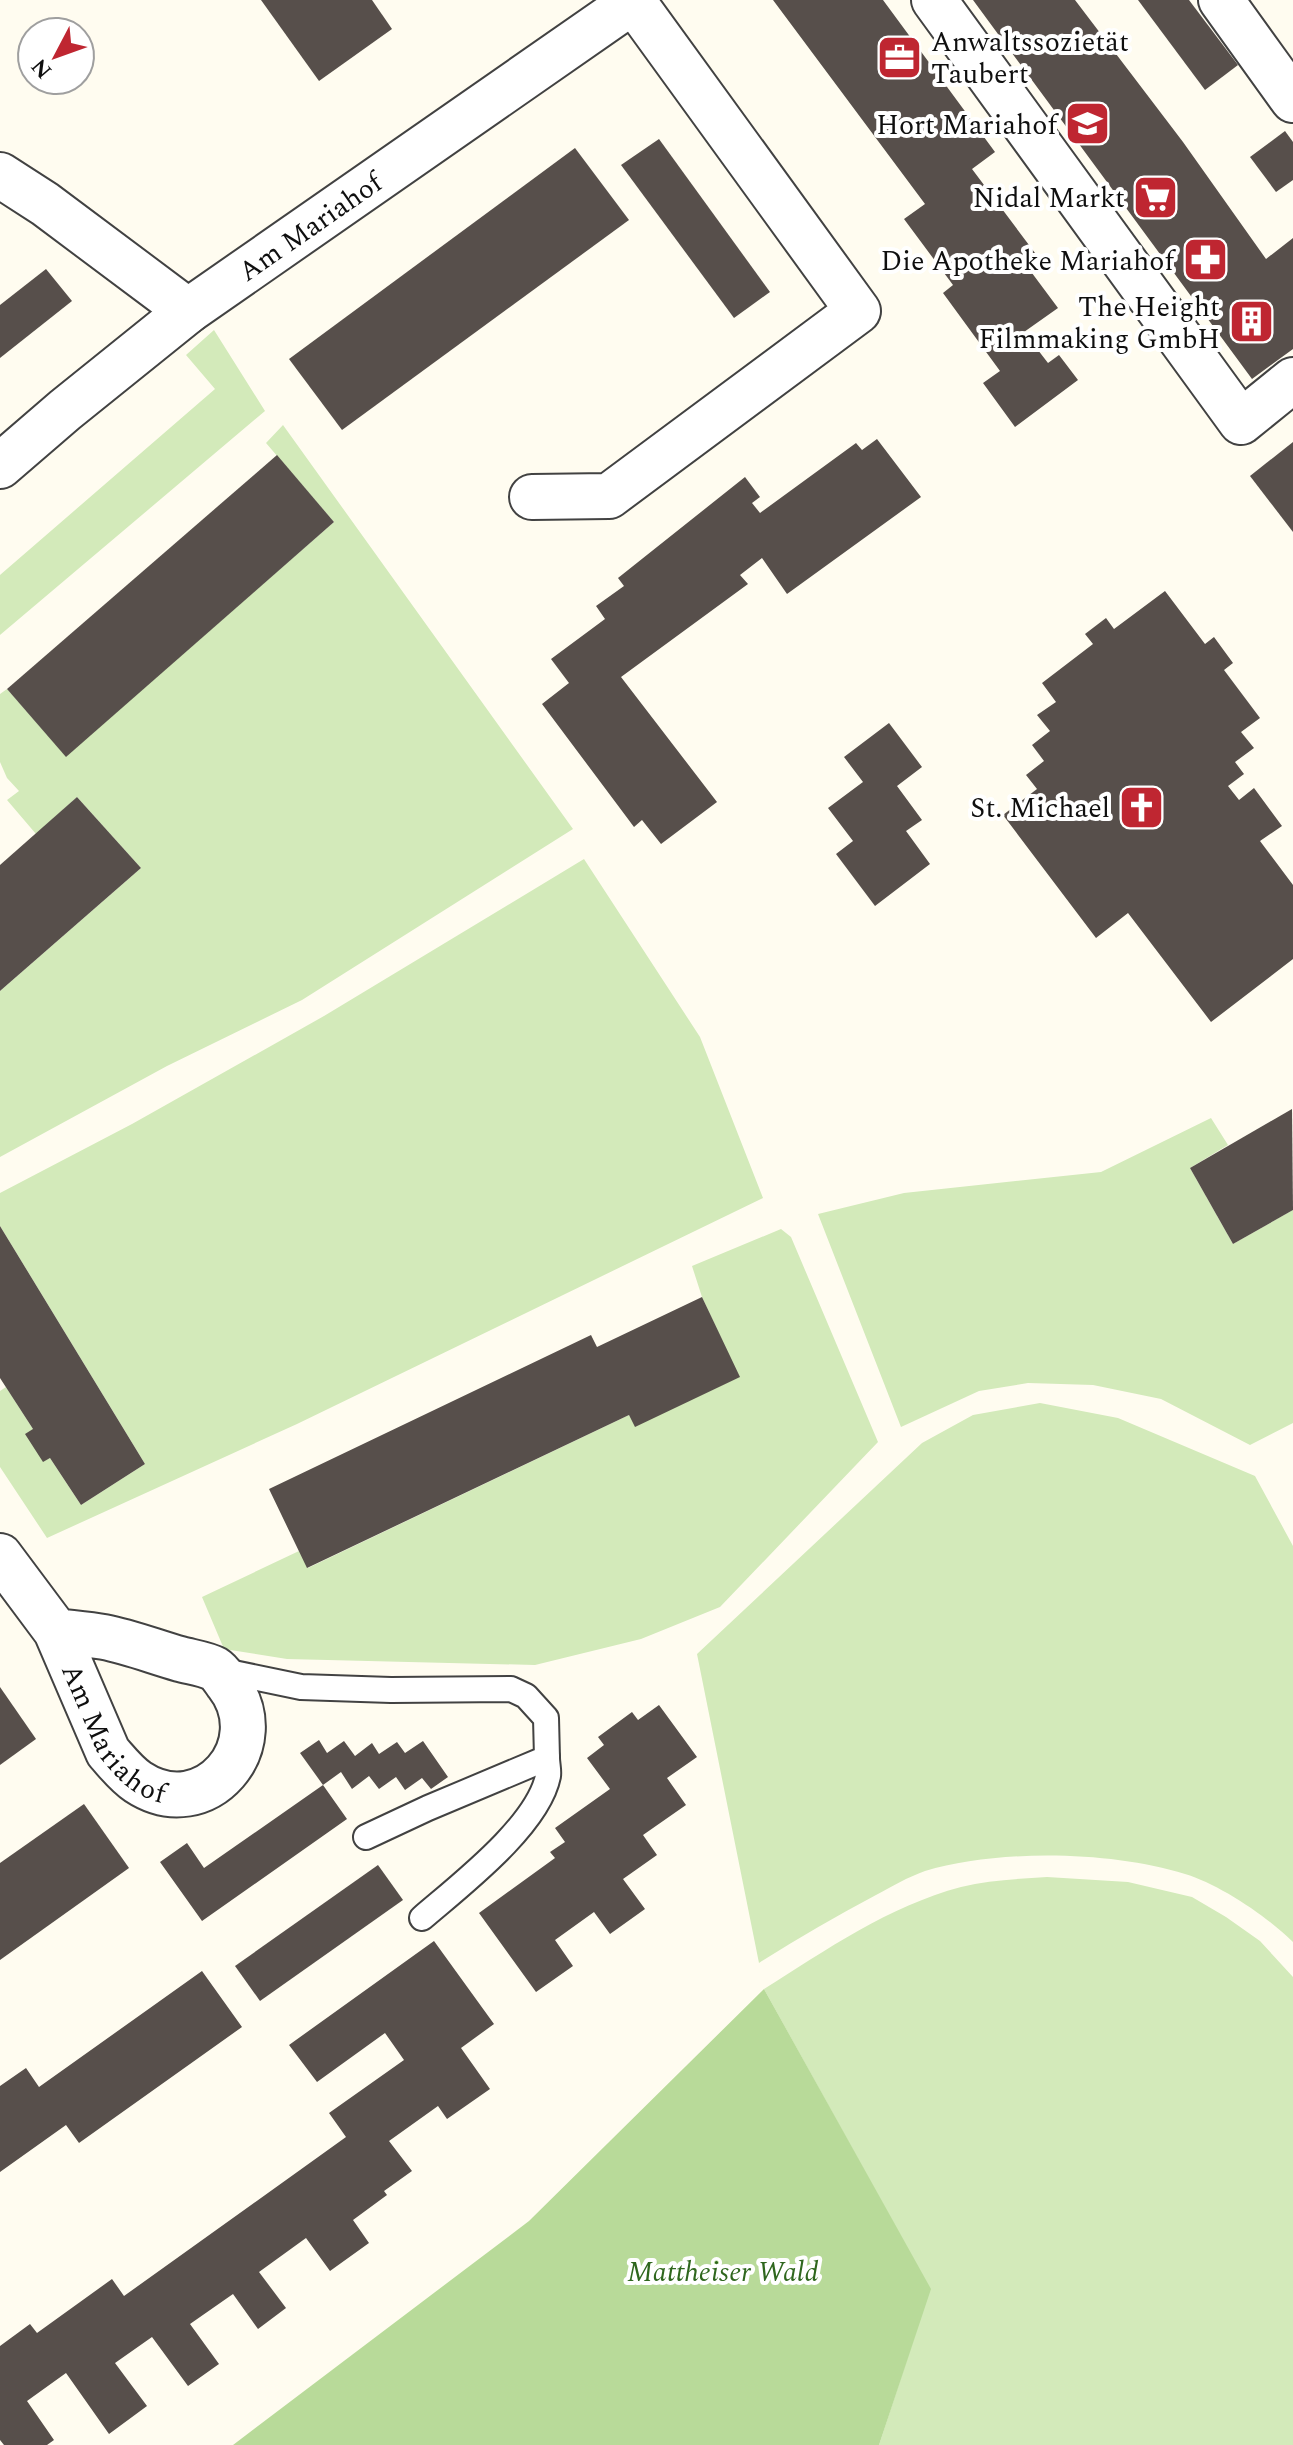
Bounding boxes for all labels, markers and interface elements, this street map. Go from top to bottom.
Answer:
north arrow [16,16,96,96]
place label: Anwaltssozietät Taubert [931,21,1129,96]
office icon: Anwaltssozietät Taubert [876,33,924,81]
text: N [24,51,60,86]
school or university icon: Hort Mariahof [1064,100,1112,148]
place label: Hort Mariahof [876,104,1059,147]
street label: Am Mariahof [230,161,393,293]
supermarket icon: Nidal Markt [1132,173,1180,221]
place label: Nidal Markt [973,177,1125,220]
pharmacy icon: Die Apotheke Mariahof [1181,236,1229,284]
place label: Die Apotheke Mariahof [881,240,1176,283]
place label: The Height Filmmaking GmbH [979,286,1220,361]
building icon: The Height Filmmaking GmbH [1227,298,1275,346]
church icon: St. Michael [1117,783,1165,831]
place label: St. Michael [970,787,1110,830]
street label: Am Mariahof [49,1657,173,1816]
park label: Mattheiser Wald [627,2251,819,2294]

